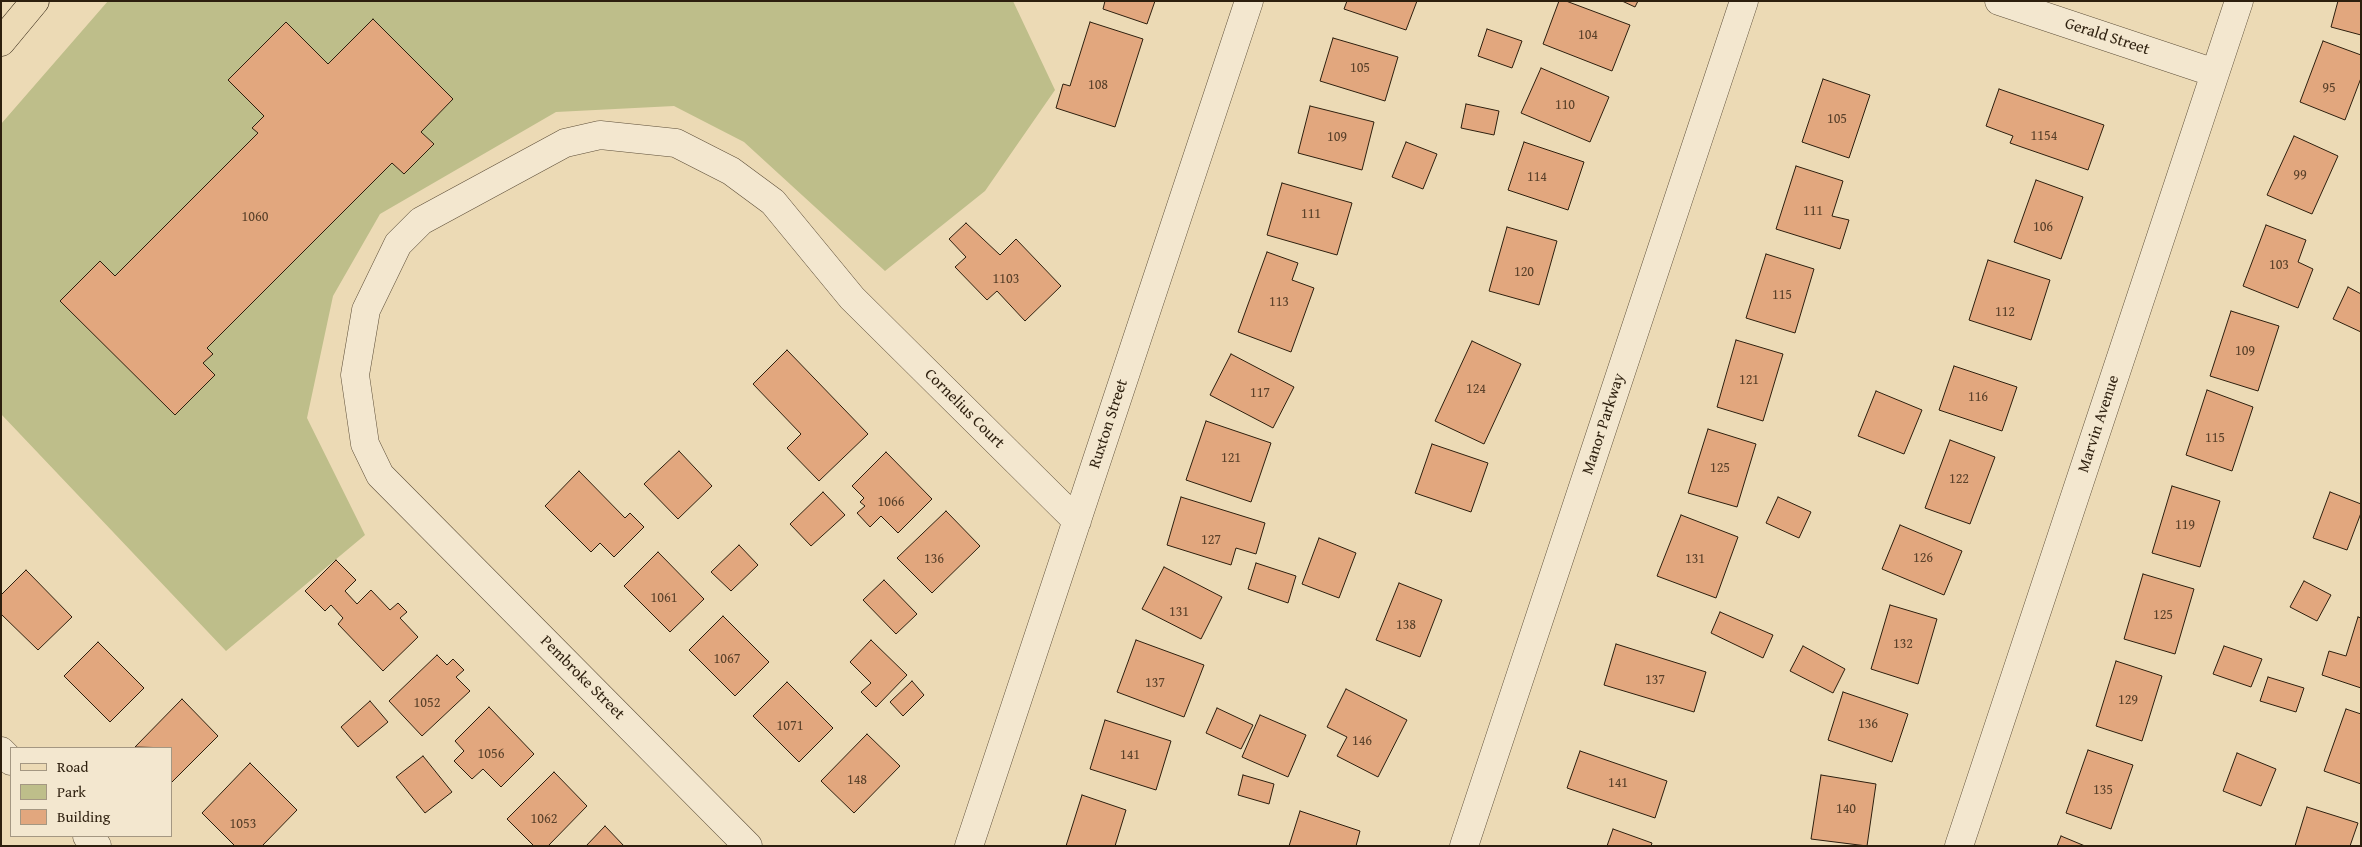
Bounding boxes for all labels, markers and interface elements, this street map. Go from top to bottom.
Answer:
street label: Gerald Street [2062,14,2152,60]
house number: 104 [1578,27,1598,43]
house number: 105 [1350,60,1370,76]
house number: 108 [1088,77,1108,93]
house number: 95 [2322,80,2336,96]
house number: 110 [1555,97,1575,113]
house number: 105 [1827,111,1847,127]
house number: 1154 [2031,128,2057,144]
house number: 109 [1327,129,1347,145]
house number: 99 [2293,167,2307,183]
house number: 114 [1527,169,1547,185]
house number: 111 [1803,203,1823,219]
house number: 111 [1301,206,1321,222]
house number: 1060 [242,209,268,225]
house number: 106 [2033,219,2053,235]
house number: 103 [2269,257,2289,273]
house number: 120 [1514,264,1534,280]
house number: 1103 [993,271,1019,287]
house number: 115 [1772,287,1792,303]
house number: 113 [1269,294,1289,310]
house number: 112 [1995,304,2015,320]
house number: 109 [2235,343,2255,359]
street label: Cornelius Court [920,365,1008,453]
street label: Manor Parkway [1579,371,1629,477]
house number: 121 [1739,372,1759,388]
street label: Marvin Avenue [2074,373,2124,475]
street label: Ruxton Street [1086,377,1132,471]
house number: 124 [1466,381,1486,397]
house number: 117 [1250,385,1270,401]
house number: 116 [1968,389,1988,405]
house number: 115 [2205,430,2225,446]
house number: 121 [1221,450,1241,466]
house number: 125 [1710,460,1730,476]
house number: 122 [1949,471,1969,487]
house number: 1066 [878,494,904,510]
house number: 119 [2175,517,2195,533]
house number: 127 [1201,532,1221,548]
house number: 126 [1913,550,1933,566]
house number: 136 [924,551,944,567]
house number: 131 [1685,551,1705,567]
house number: 1061 [651,590,677,606]
house number: 131 [1169,604,1189,620]
house number: 125 [2153,607,2173,623]
house number: 138 [1396,617,1416,633]
street label: Pembroke Street [536,632,628,724]
house number: 132 [1893,636,1913,652]
house number: 1067 [714,651,740,667]
house number: 137 [1645,672,1665,688]
house number: 137 [1145,675,1165,691]
house number: 129 [2118,692,2138,708]
house number: 1052 [414,695,440,711]
house number: 136 [1858,716,1878,732]
house number: 1071 [777,718,803,734]
house number: 146 [1352,733,1372,749]
house number: 1056 [478,746,504,762]
legend [10,747,172,837]
house number: 141 [1120,747,1140,763]
text: Road [57,756,88,777]
house number: 148 [847,772,867,788]
house number: 141 [1608,775,1628,791]
text: Park [57,781,86,802]
house number: 135 [2093,782,2113,798]
house number: 140 [1836,801,1856,817]
text: Building [57,806,110,827]
house number: 1062 [531,811,557,827]
house number: 1053 [230,816,256,832]

